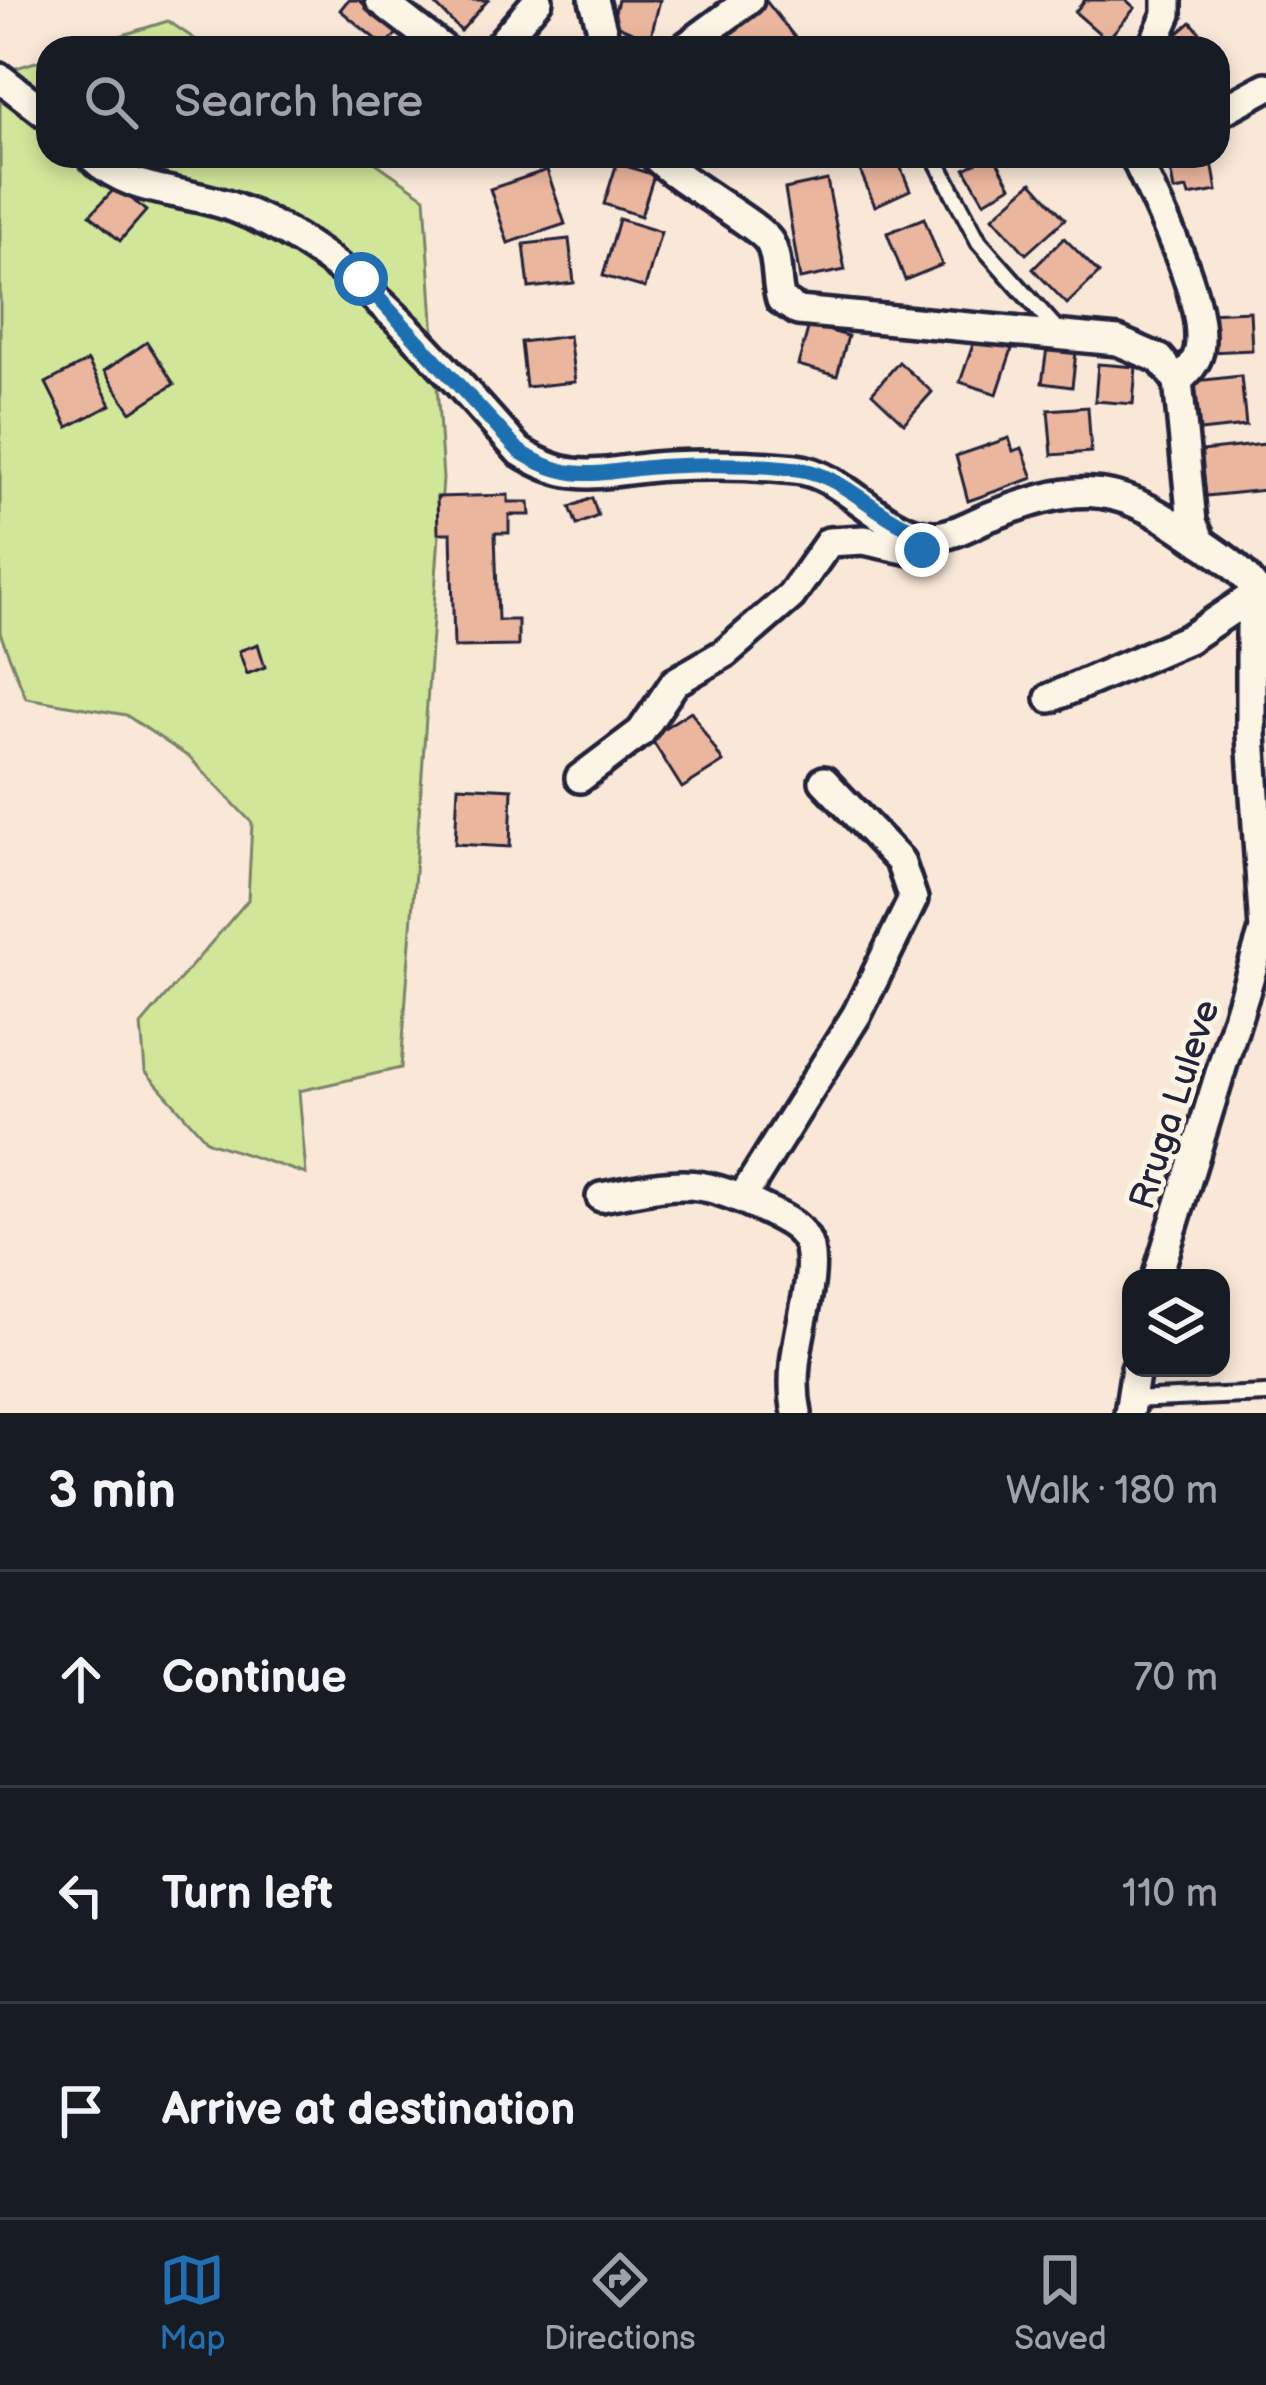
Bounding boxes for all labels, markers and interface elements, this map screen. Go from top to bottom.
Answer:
search box [36,36,1230,168]
icon: search [78,69,144,135]
text: Search here [174,75,423,130]
route start [334,252,388,306]
route end [895,523,949,577]
street label: Rruga Luleve [1121,995,1229,1215]
map controls [1122,1269,1230,1377]
button: layers [1122,1269,1230,1377]
text: 3 min [48,1461,176,1522]
text: Walk · 180 m [1006,1468,1218,1515]
icon: ahead [48,1646,114,1712]
text: Continue [162,1651,347,1706]
text: 70 m [1133,1655,1218,1702]
icon: left [48,1862,114,1928]
text: Turn left [162,1867,333,1922]
text: 110 m [1122,1871,1218,1918]
icon: arrive [48,2078,114,2144]
text: Arrive at destination [162,2083,575,2138]
tab: Map [159,2247,226,2359]
tab: Directions [544,2247,696,2359]
tab: Saved [1014,2247,1107,2359]

